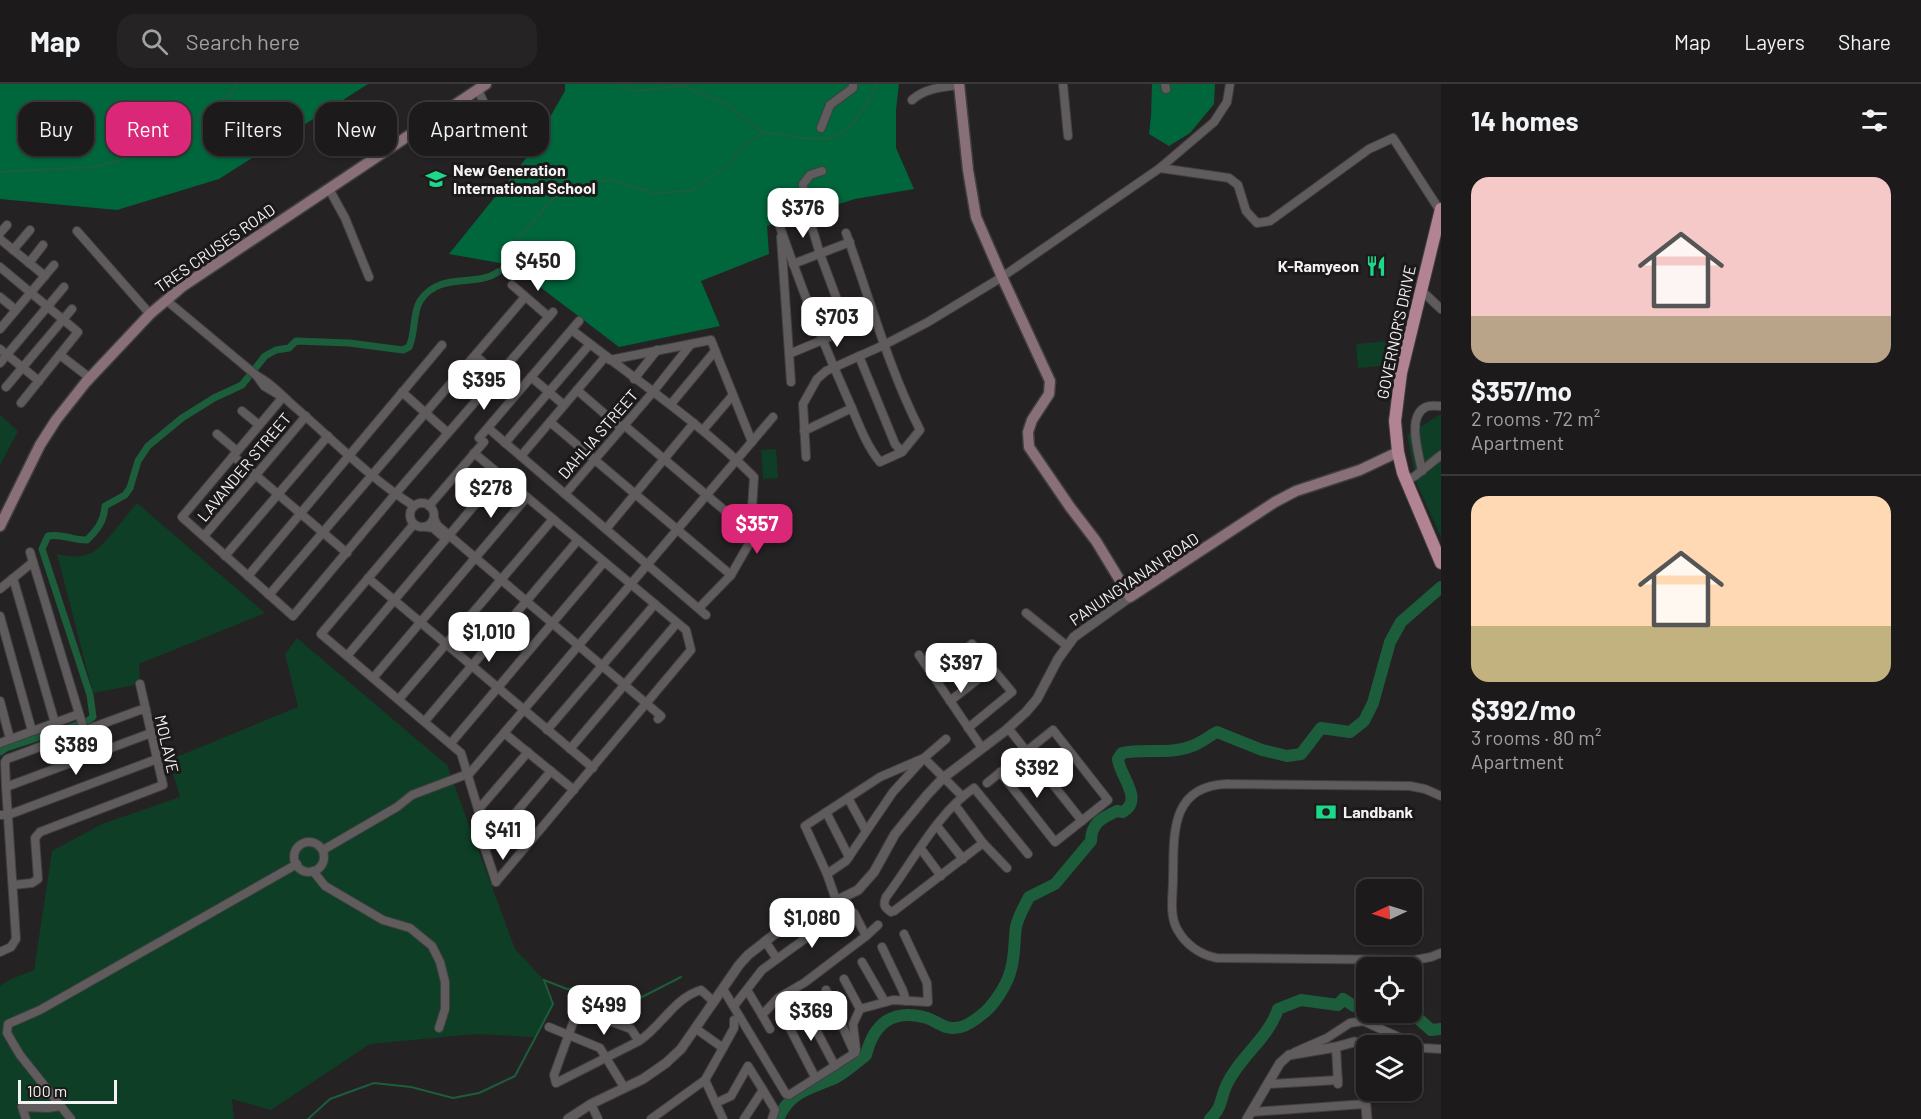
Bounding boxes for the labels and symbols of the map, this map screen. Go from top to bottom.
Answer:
place label: New Generation International School [453,160,596,197]
school or university icon: New Generation International School [424,167,448,191]
pin: $376 [767,188,839,239]
street label: TRES CRUSES ROAD [151,199,278,296]
pin: $450 [502,241,574,292]
restaurant icon: K-Ramyeon [1364,254,1388,278]
place label: K-Ramyeon [1278,256,1359,275]
street label: GOVERNOR'S DRIVE [1372,263,1419,401]
pin: $703 [801,297,873,348]
pin: $395 [448,360,520,411]
street label: DAHLIA STREET [554,385,642,482]
street label: LAVANDER STREET [193,409,295,525]
pin: $278 [455,468,527,519]
pin: $357 [721,504,793,555]
street label: PANUNGYANAN ROAD [1065,528,1202,629]
pin: $1,010 [440,612,538,663]
pin: $397 [925,643,997,694]
street label: MOLAVE [152,713,183,775]
pin: $389 [40,725,112,776]
pin: $392 [1001,748,1073,799]
bank icon: Landbank [1314,800,1338,824]
place label: Landbank [1343,802,1414,821]
pin: $411 [467,810,539,861]
north arrow [1356,879,1422,945]
pin: $1,080 [763,898,861,949]
pin: $499 [568,985,640,1036]
pin: $369 [775,991,847,1042]
scale bar [18,1077,117,1104]

